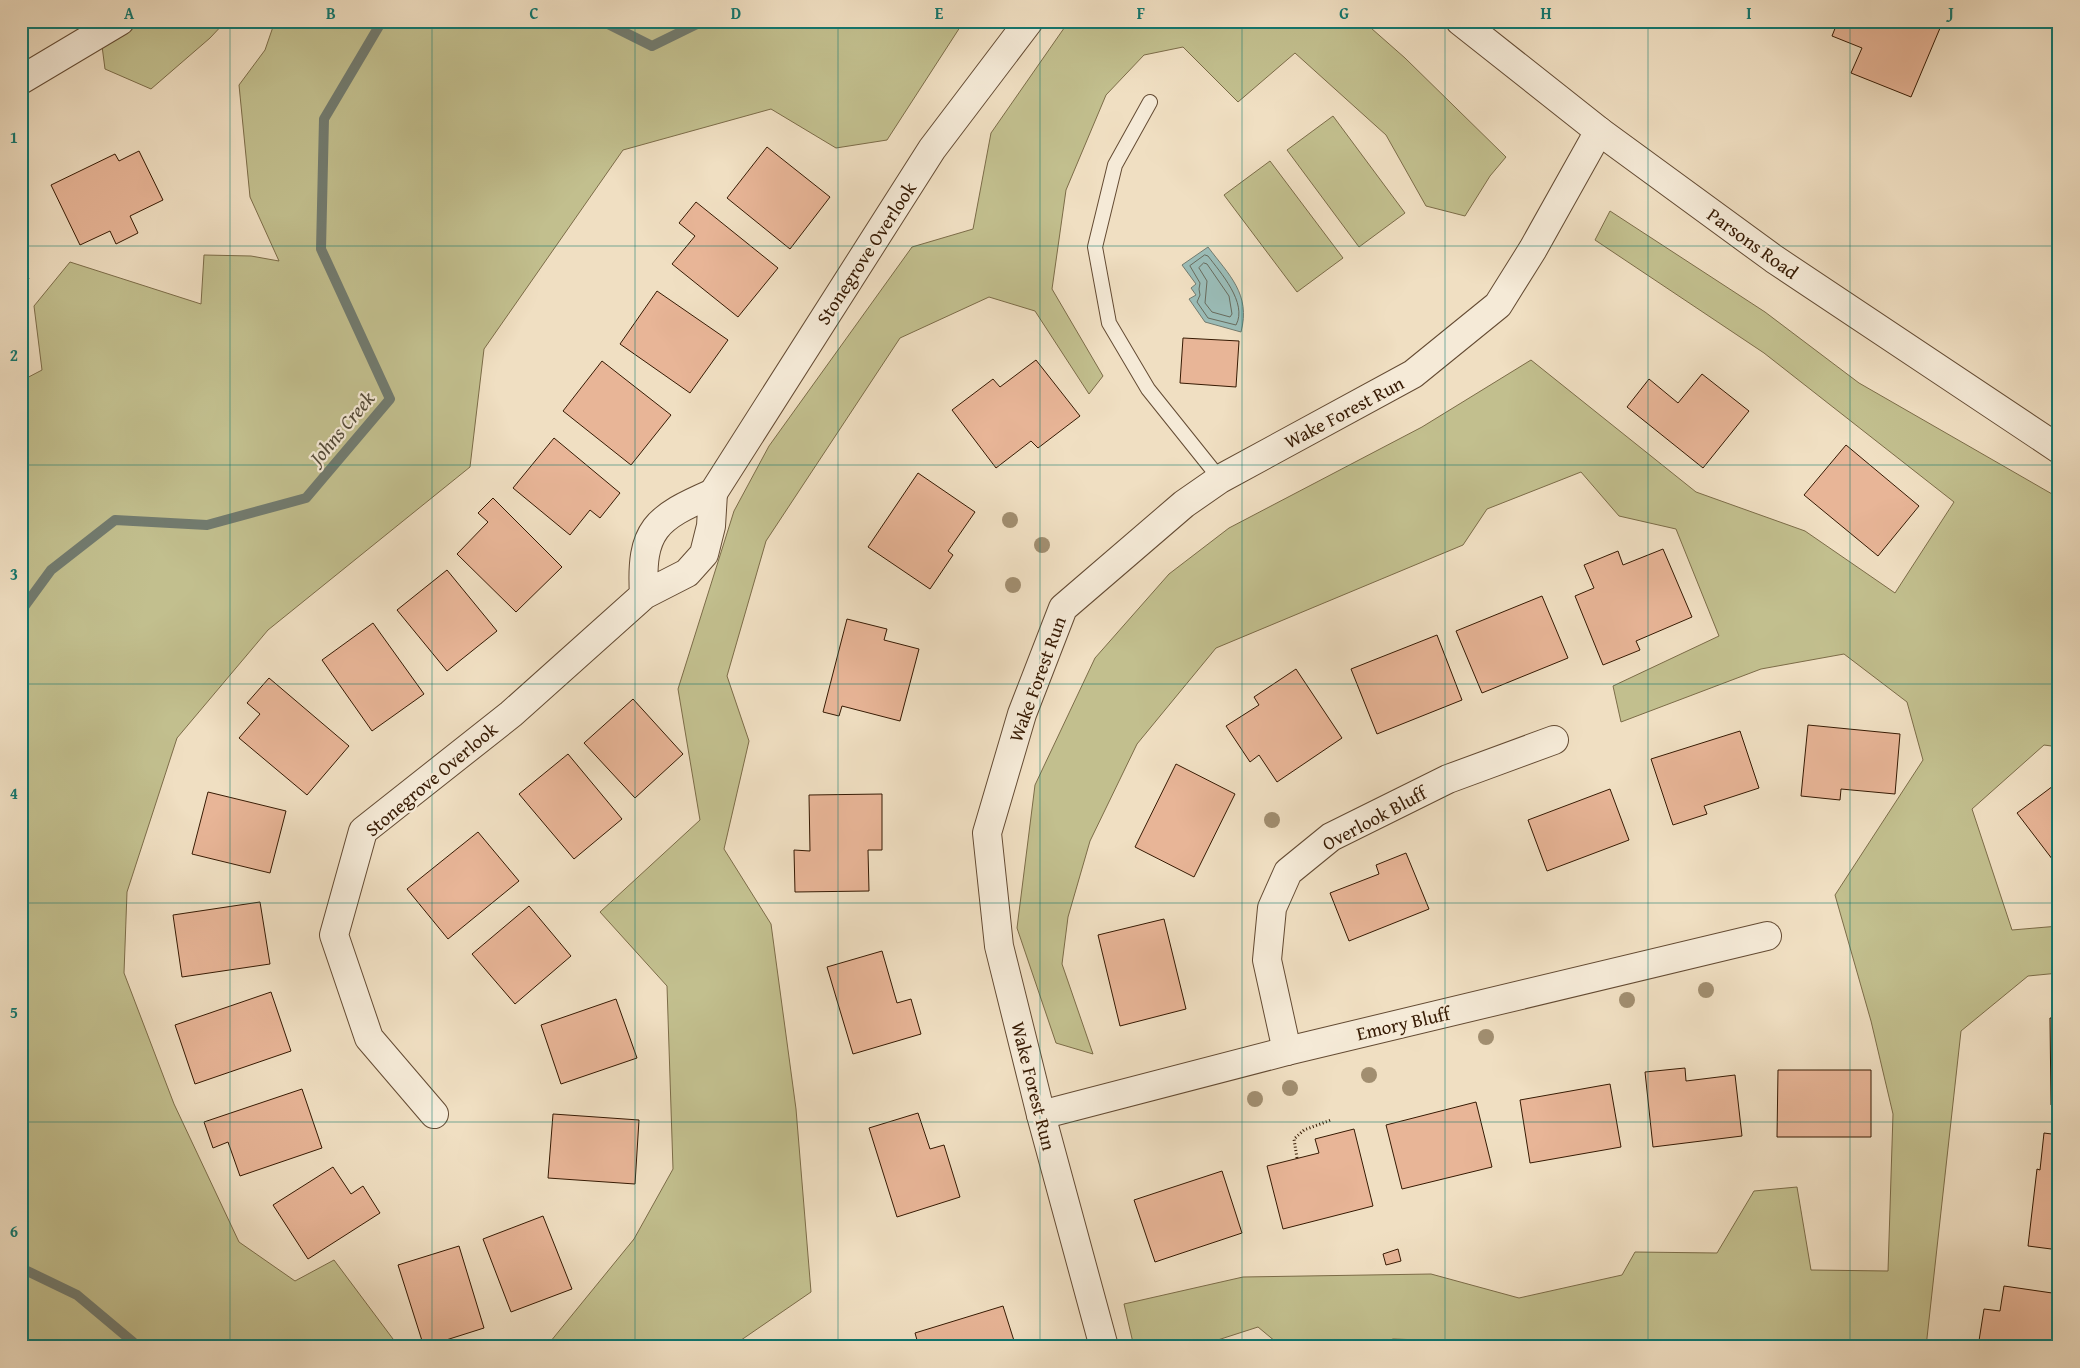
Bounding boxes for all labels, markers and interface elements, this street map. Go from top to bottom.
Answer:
text: A [124,1,135,25]
text: B [326,1,336,25]
text: C [529,1,539,25]
text: D [731,1,741,25]
text: E [935,1,944,25]
text: F [1137,1,1145,25]
text: G [1339,1,1349,25]
text: H [1540,1,1552,25]
text: I [1746,1,1752,25]
text: J [1945,1,1954,25]
text: 1 [10,125,18,149]
street label: Stonegrove Overlook [809,176,923,330]
street label: Parsons Road [1702,200,1805,286]
text: 2 [10,343,18,367]
street label: Wake Forest Run [1279,369,1409,455]
water label: Johns Creek [300,384,382,473]
text: 3 [10,562,18,586]
street label: Wake Forest Run [1001,612,1073,746]
street label: Stonegrove Overlook [359,715,504,843]
street label: Overlook Bluff [1317,778,1433,857]
text: 4 [10,781,18,805]
street label: Emory Bluff [1354,998,1454,1047]
text: 5 [10,1000,18,1024]
street label: Wake Forest Run [1004,1019,1064,1154]
text: 6 [10,1219,18,1243]

